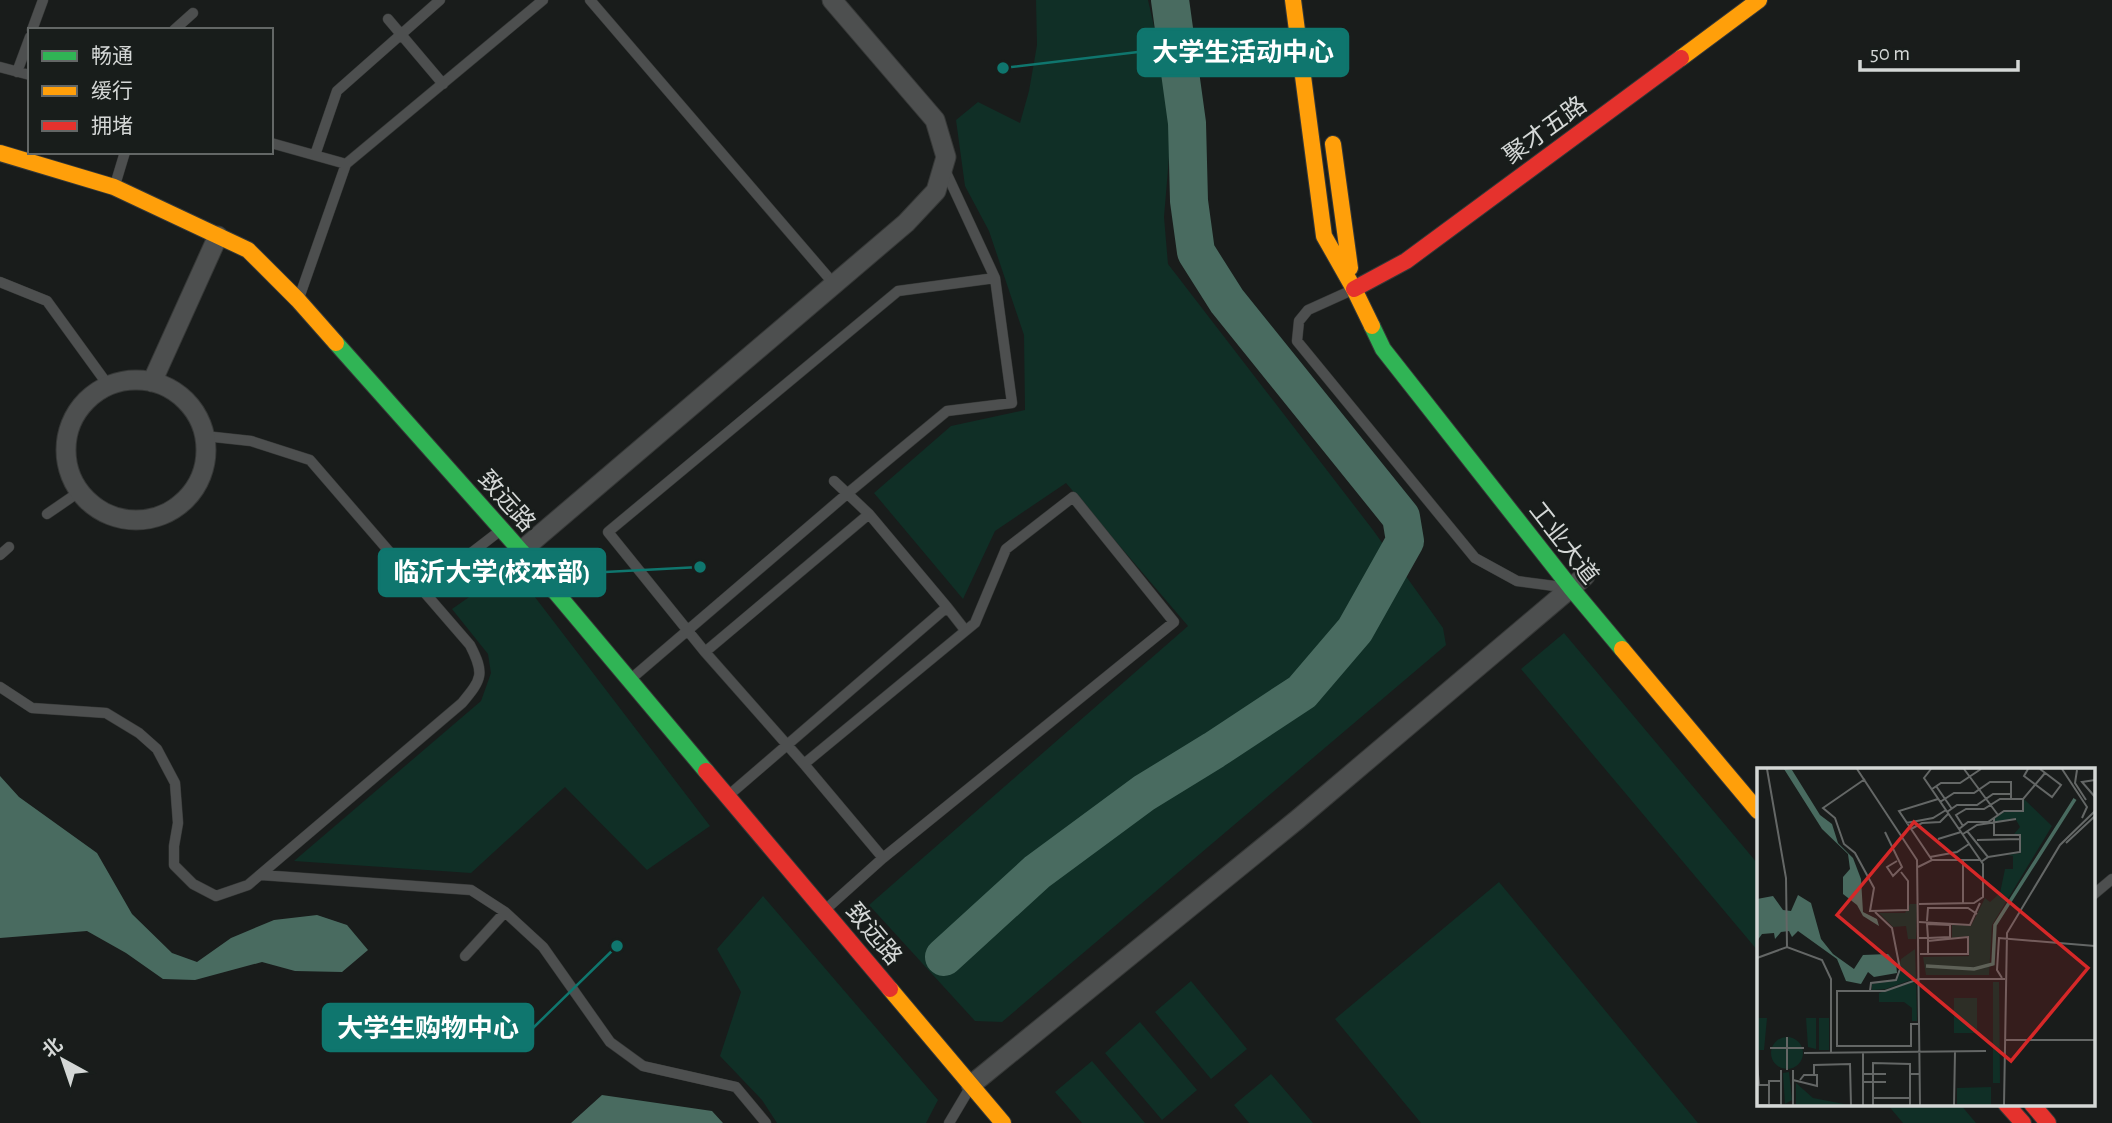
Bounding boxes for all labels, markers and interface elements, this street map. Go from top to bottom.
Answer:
legend [28,28,273,154]
scale bar [1860,28,2018,72]
callout: 大学生活动中心 [1138,29,1348,76]
text: 大学生活动中心 [1152,38,1334,66]
text: 50 m [1870,43,1910,64]
text: 畅通 [91,45,133,67]
text: 缓行 [91,80,133,102]
street label: 聚才五路 [1499,91,1591,169]
text: 拥堵 [91,115,133,137]
street label: 致远路 [473,466,541,536]
street label: 工业大道 [1524,497,1604,589]
callout: 临沂大学(校本部) [379,549,605,596]
text: 临沂大学(校本部) [393,558,591,586]
inset map [1757,768,2094,1106]
street label: 致远路 [841,898,907,970]
callout: 大学生购物中心 [323,1004,533,1051]
text: 大学生购物中心 [337,1014,519,1042]
north arrow [28,1025,98,1095]
text: 北 [39,1034,66,1062]

